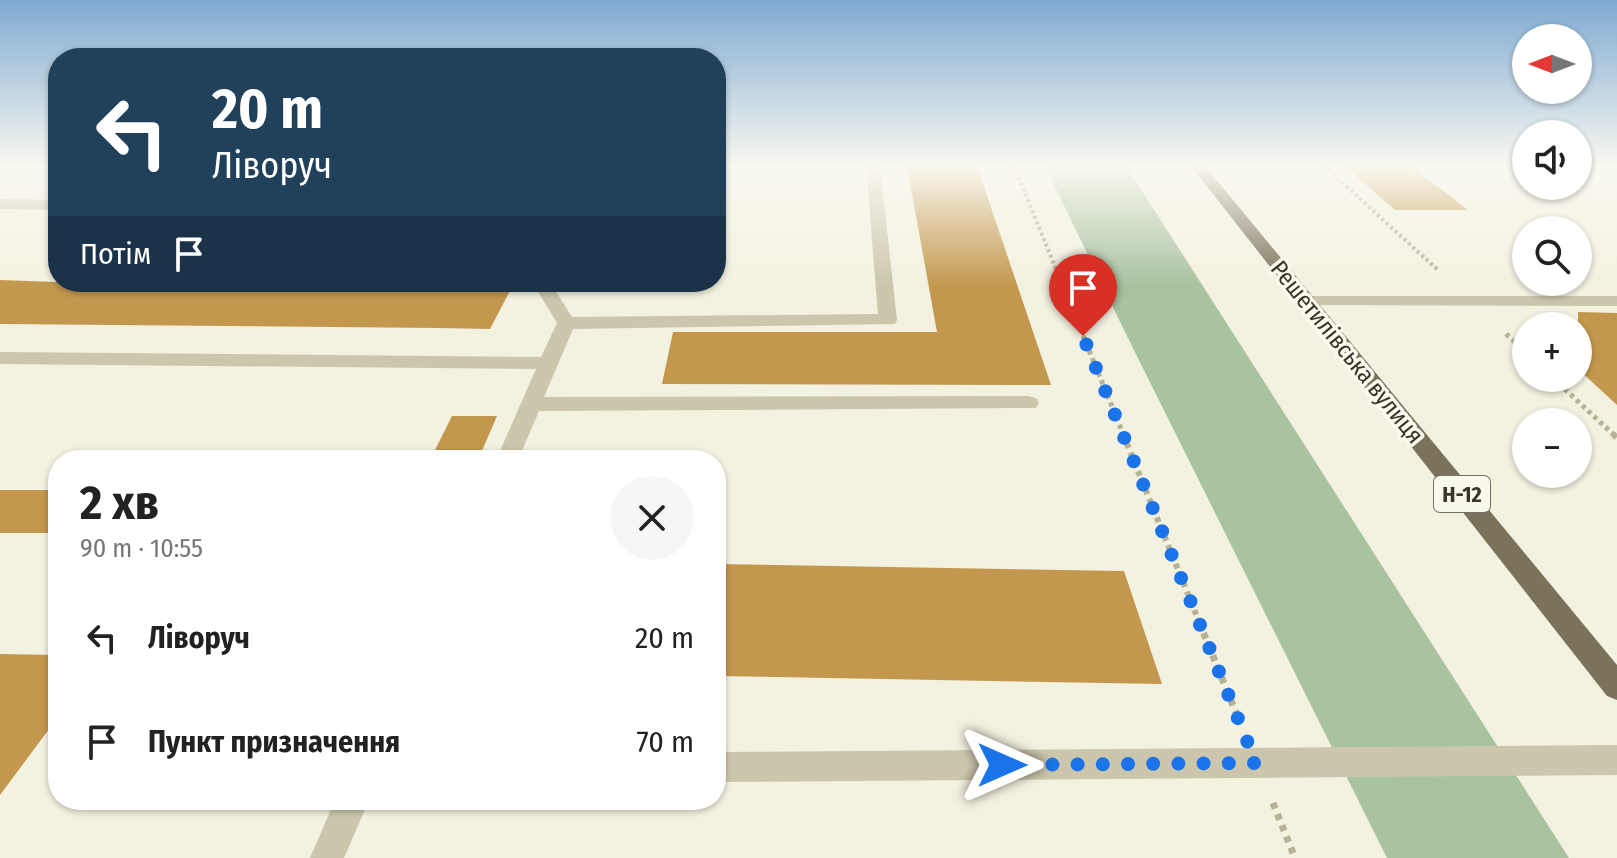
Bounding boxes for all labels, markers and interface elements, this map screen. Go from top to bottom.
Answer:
north arrow [1512,24,1592,104]
map controls [1512,24,1592,488]
text: 20 m [212,76,323,143]
icon: left [80,80,184,184]
button: sound [1512,120,1592,200]
text: Ліворуч [212,144,332,188]
button: search [1512,216,1592,296]
icon: arrive [167,232,211,276]
text: Потім [80,236,151,272]
pin [1049,254,1117,336]
street label: Решетилівська вулиця [1265,255,1429,449]
icon: arrive [1061,266,1105,310]
button: + [1512,312,1592,392]
button: − [1512,408,1592,488]
text: 2 хв [80,474,159,532]
button: close [610,476,694,560]
road number: Н-12 [1434,476,1490,512]
text: 90 m · 10:55 [80,533,203,564]
icon: left [80,616,124,660]
text: Ліворуч [148,620,250,656]
text: 20 m [635,620,694,656]
icon: arrive [80,720,124,764]
position arrow [960,723,1044,807]
text: Пункт призначення [148,724,400,760]
text: 70 m [636,724,694,760]

